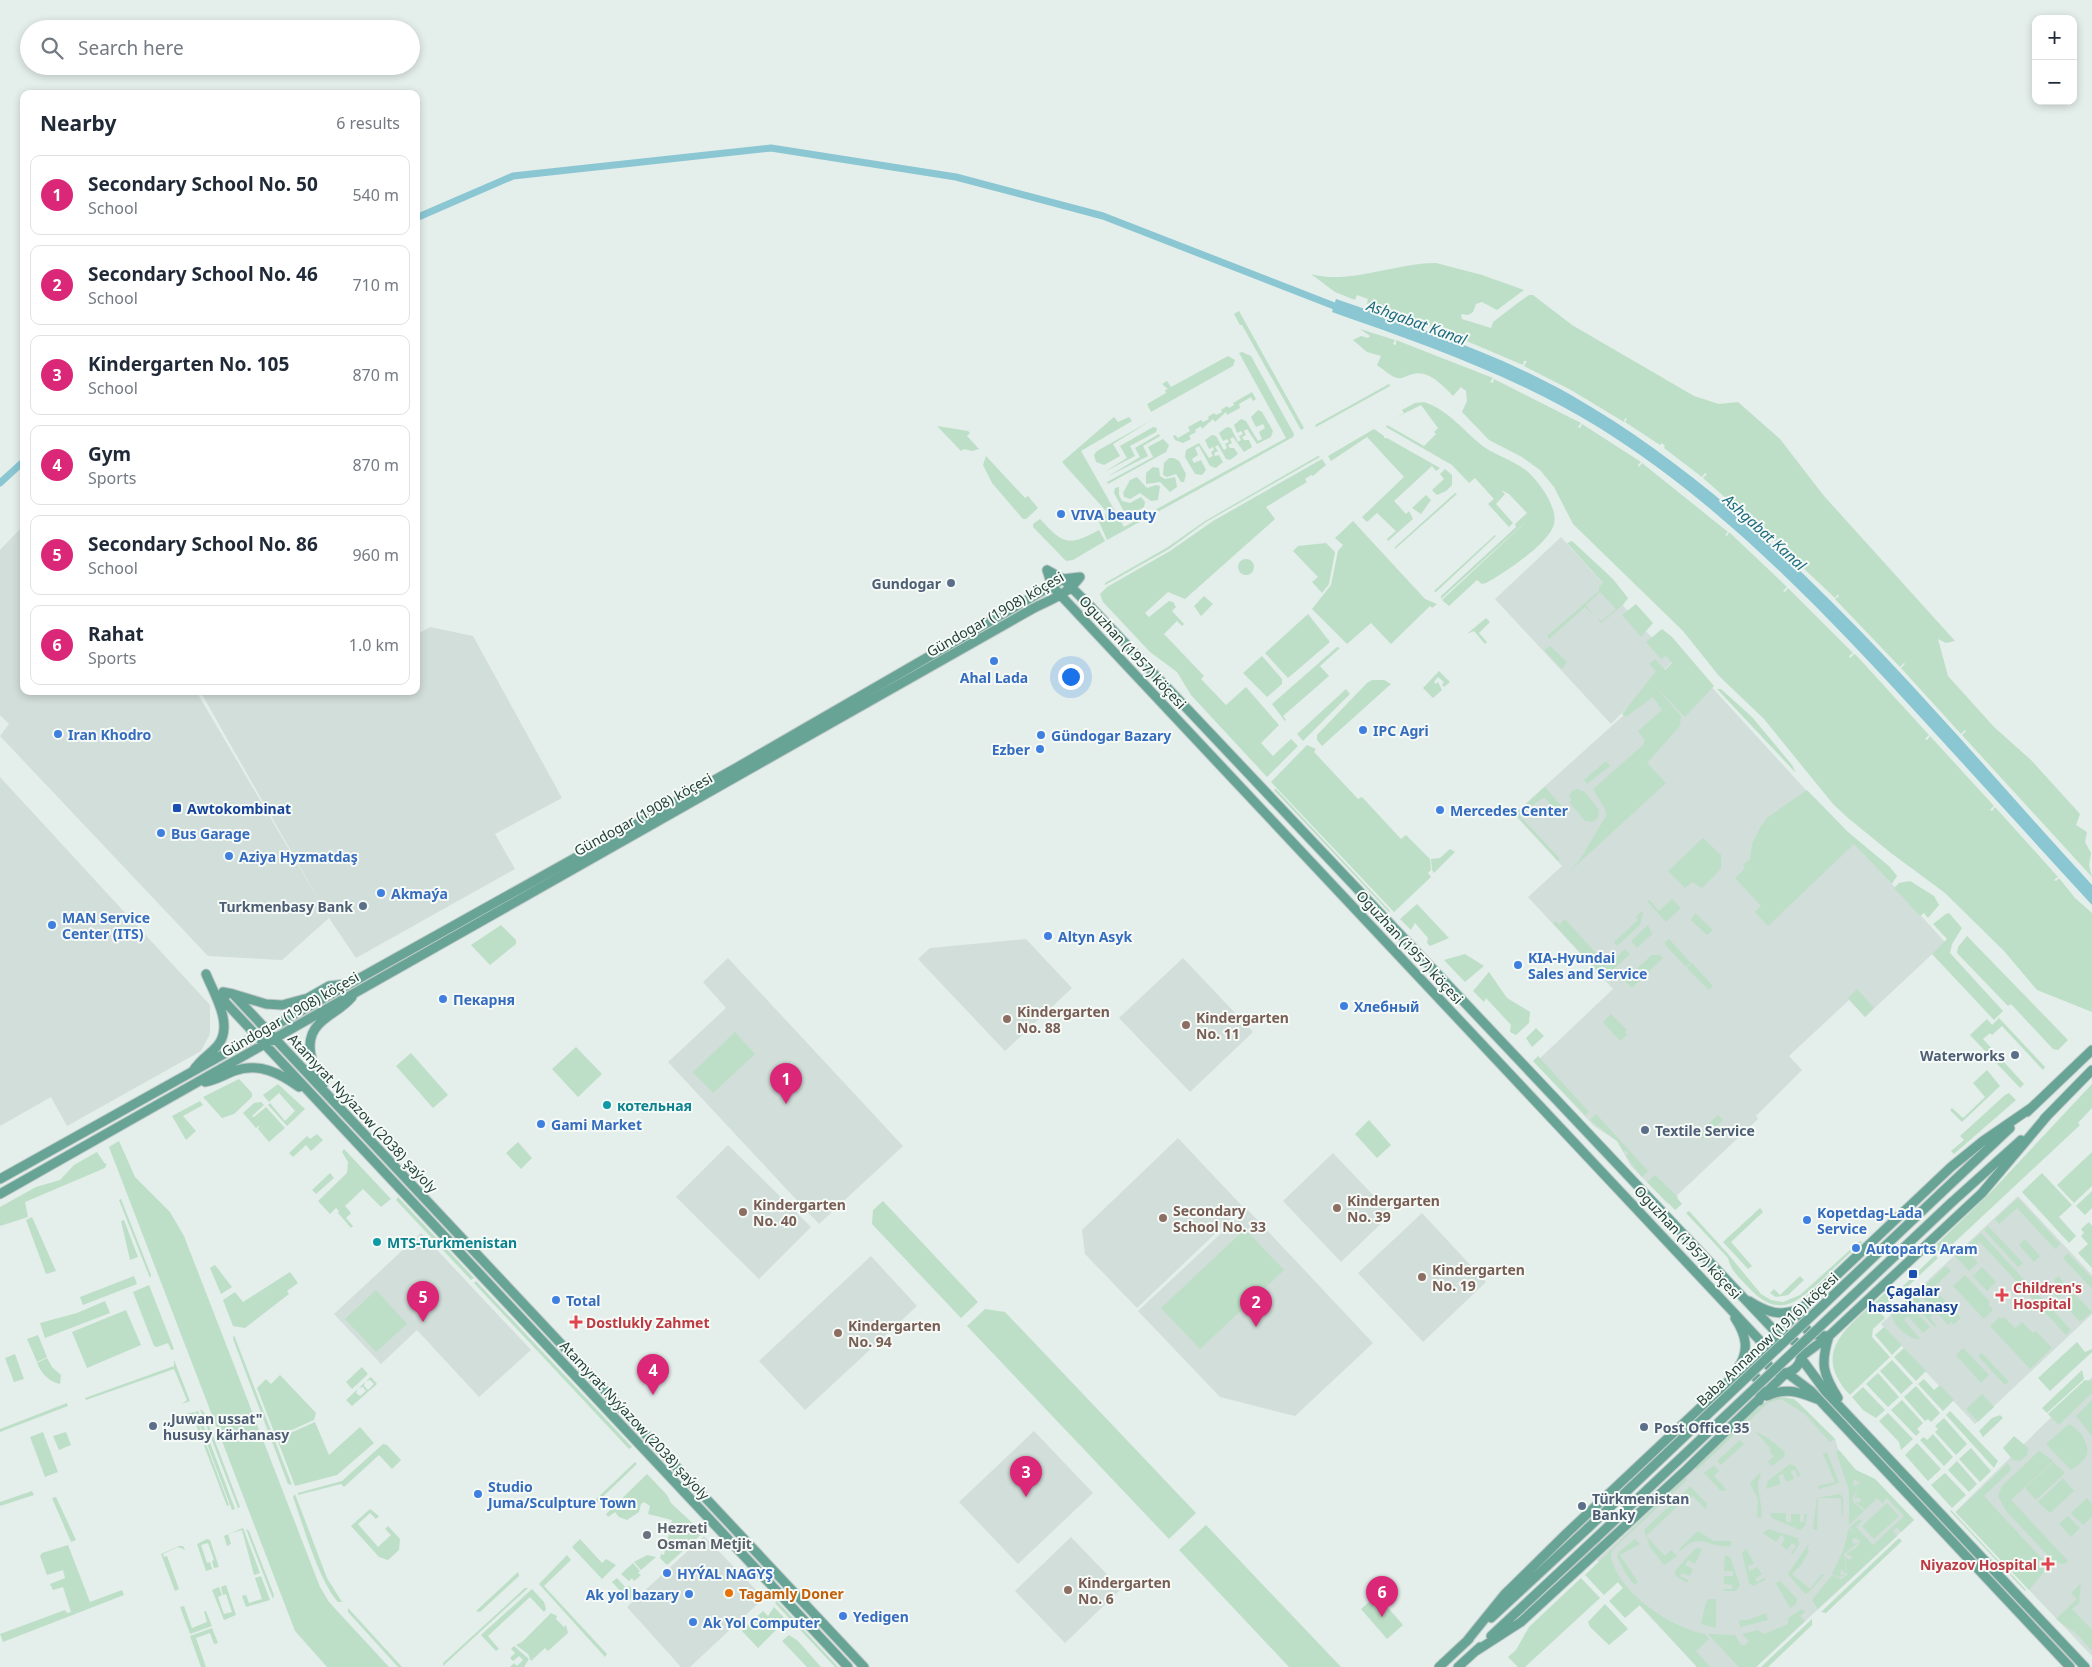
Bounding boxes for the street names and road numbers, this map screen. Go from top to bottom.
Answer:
street label: Gündogar (1908) köçesi [923,567,1067,661]
street label: Oguzhan (1957) köçesi [1075,591,1191,713]
street label: Gündogar (1908) köçesi [570,768,716,860]
street label: Oguzhan (1957) köçesi [1352,886,1468,1008]
street label: Gündogar (1908) köçesi [218,967,362,1061]
street label: Atamyrat Nyýazow (2038) şaýoly [284,1029,443,1197]
street label: Oguzhan (1957) köçesi [1630,1181,1746,1303]
street label: Baba Annanow (1916) köçesi [1692,1268,1842,1410]
street label: Atamyrat Nyýazow (2038) şaýoly [556,1336,715,1504]

